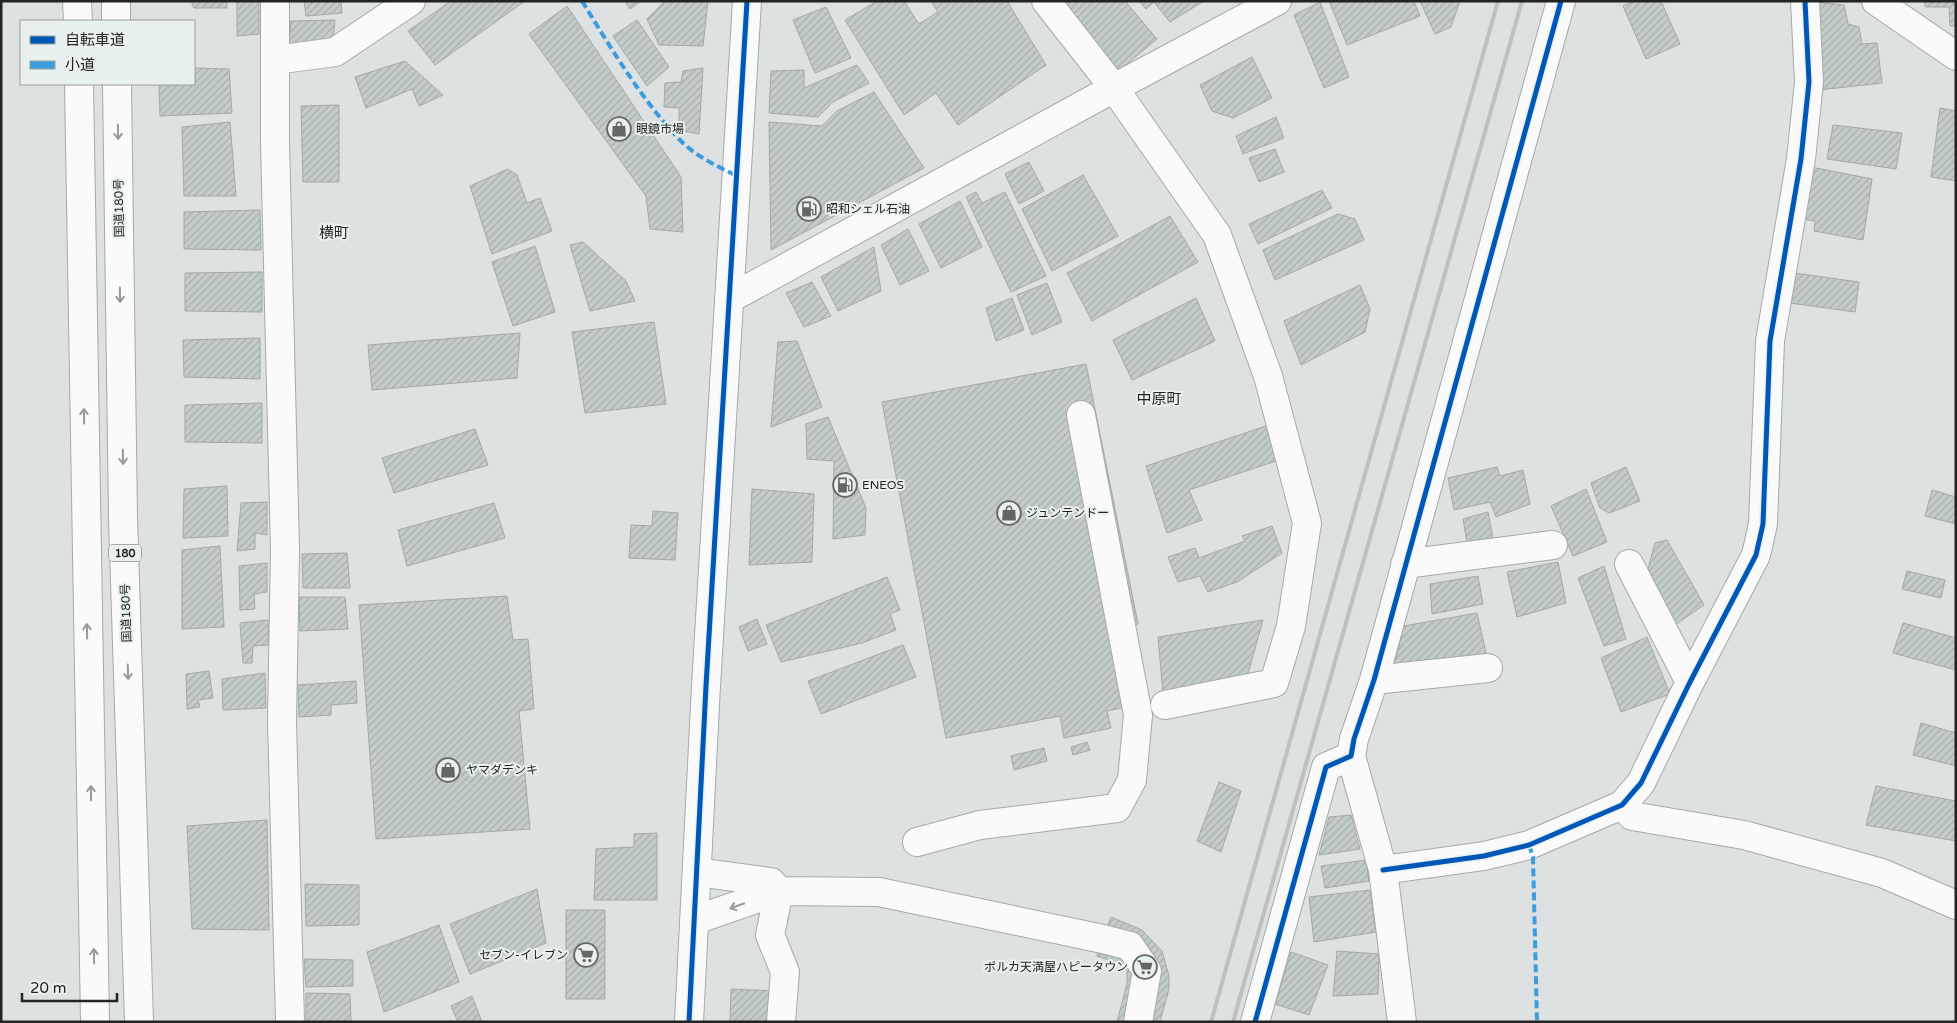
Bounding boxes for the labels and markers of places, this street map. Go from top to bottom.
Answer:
shop icon: 眼鏡市場 [606,116,632,142]
place label: 眼鏡市場 [636,122,684,136]
fuel station icon: 昭和シェル石油 [796,196,822,222]
place label: 昭和シェル石油 [826,202,910,216]
fuel station icon: ENEOS [832,472,858,498]
place label: ENEOS [862,478,904,492]
shop icon: ジュンテンドー [996,500,1022,526]
place label: ジュンテンドー [1026,506,1109,520]
shop icon: ヤマダデンキ [435,757,461,783]
place label: ヤマダデンキ [466,763,538,777]
supermarket icon: セブン-イレブン [573,942,599,968]
place label: セブン-イレブン [479,948,568,962]
supermarket icon: ポルカ天満屋ハピータウン [1132,954,1158,980]
place label: ポルカ天満屋ハピータウン [984,960,1128,974]

